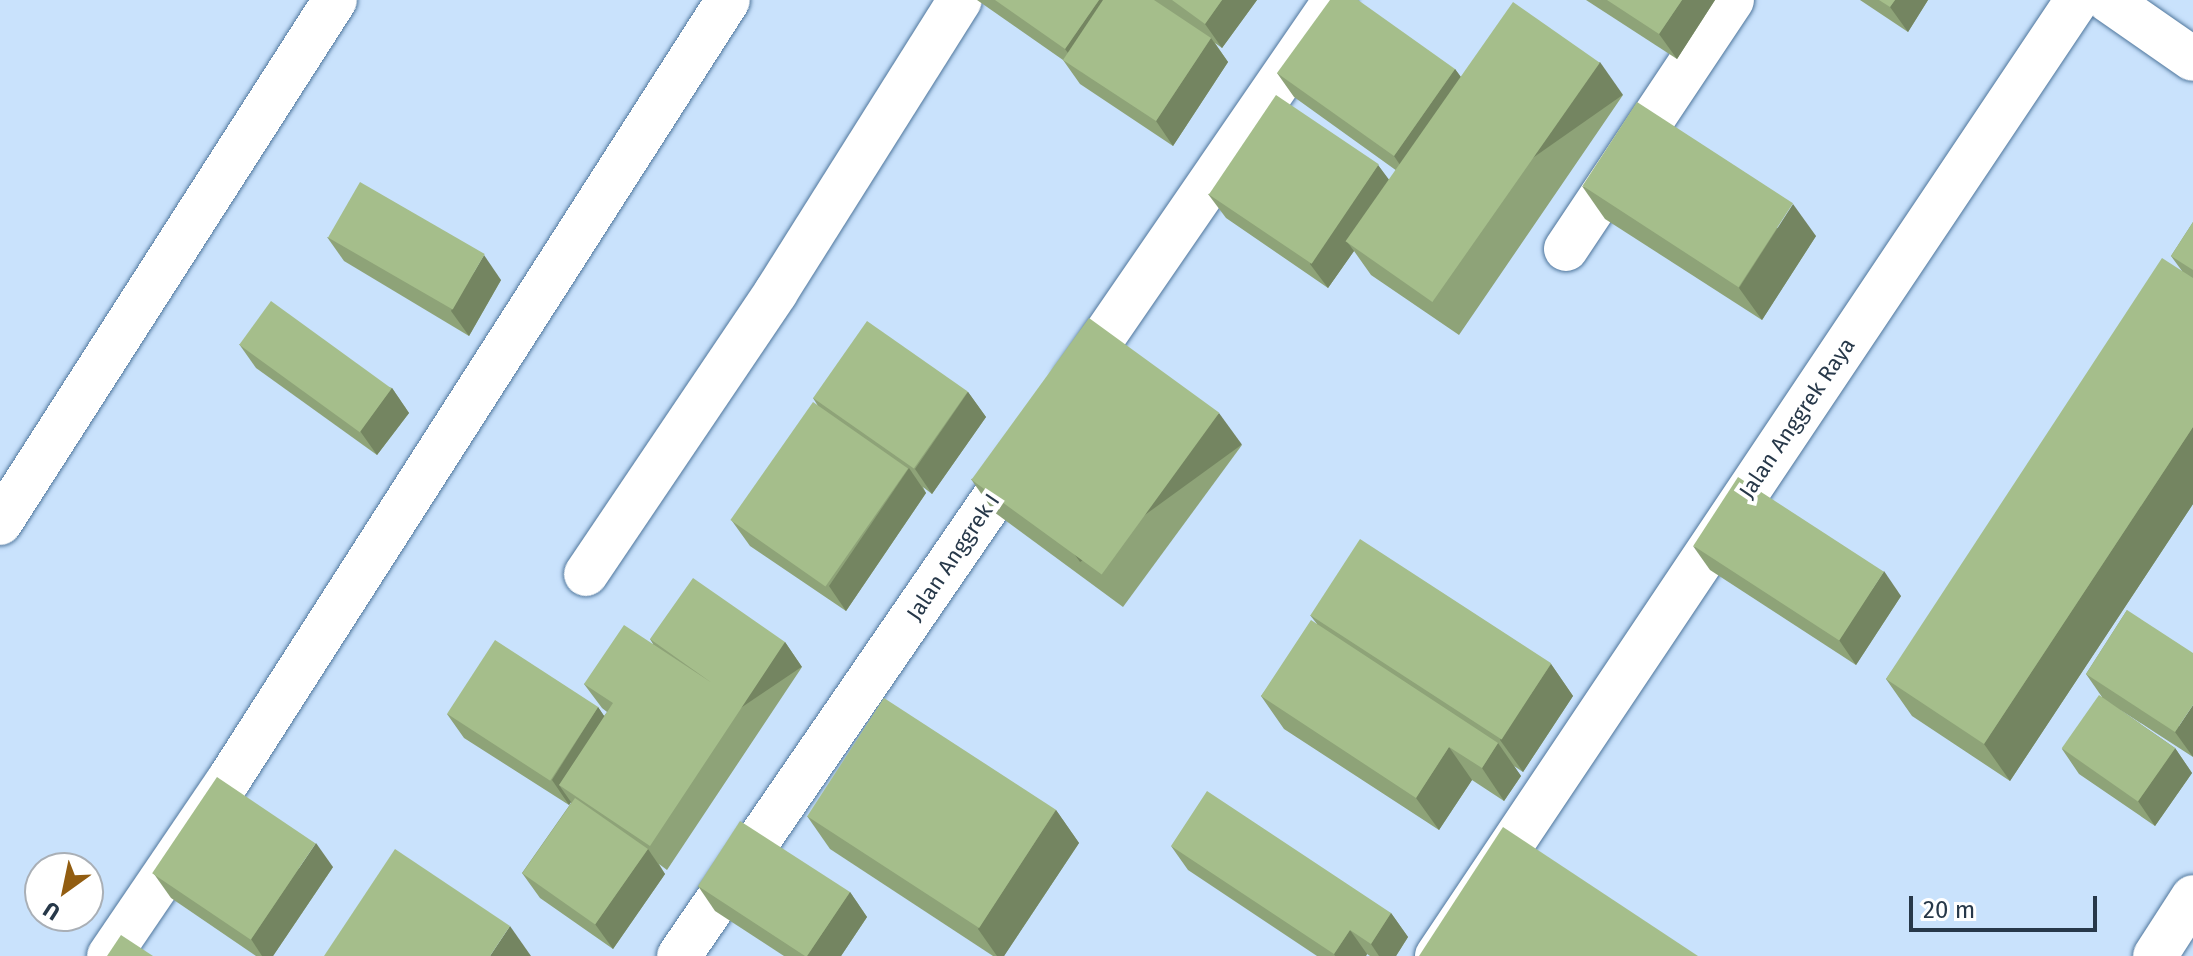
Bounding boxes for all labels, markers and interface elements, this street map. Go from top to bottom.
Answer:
street label: Jalan Anggrek Raya [1734,333,1860,503]
street label: Jalan Anggrek I [901,489,1005,625]
north arrow [24,852,104,932]
scale bar [1913,880,2101,930]
text: U [38,896,65,926]
text: 20 m [1923,896,1975,924]

